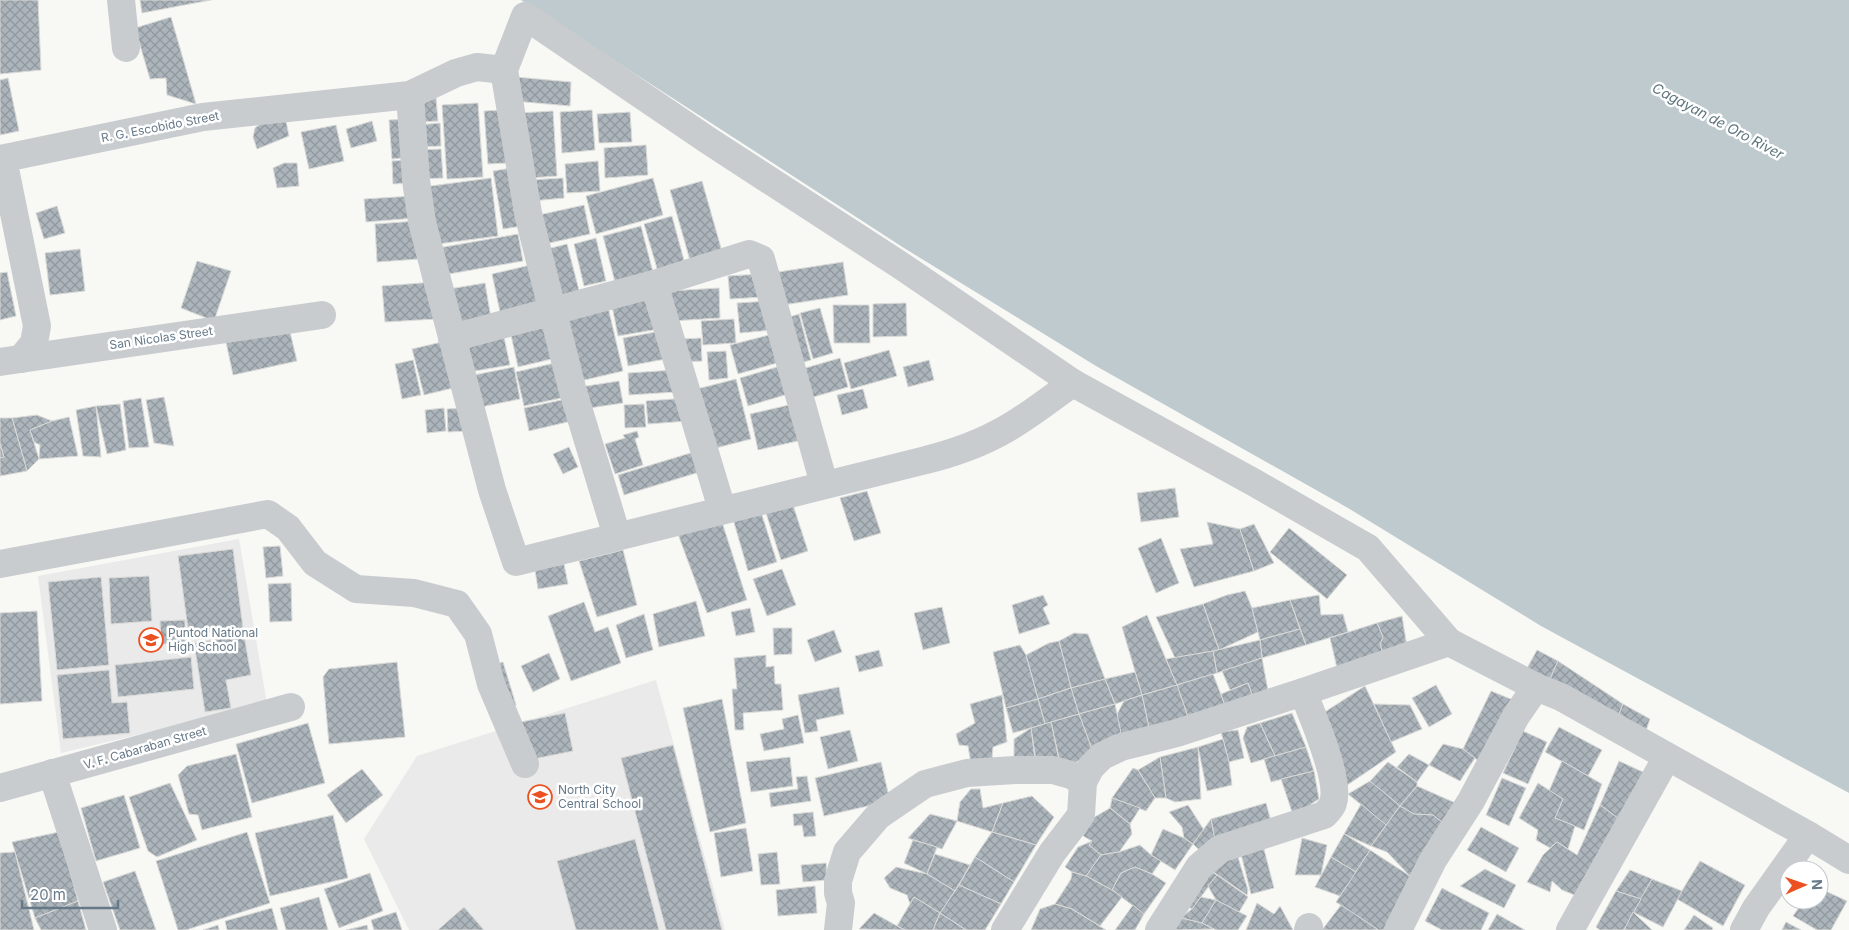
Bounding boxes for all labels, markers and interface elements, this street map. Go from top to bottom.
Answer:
water label: Cagayan de Oro River [1650,79,1787,163]
street label: R. G. Escobido Street [100,108,220,145]
street label: San Nicolas Street [108,323,214,352]
place label: Puntod National High School [168,625,258,654]
school or university icon: Puntod National High School [138,627,164,653]
street label: V. F. Cabaraban Street [82,723,208,772]
place label: North City Central School [558,782,641,811]
school or university icon: North City Central School [527,784,553,810]
north arrow [1779,860,1829,910]
scale bar [22,878,119,910]
text: N [1809,879,1826,890]
text: 20 m [30,885,66,904]

